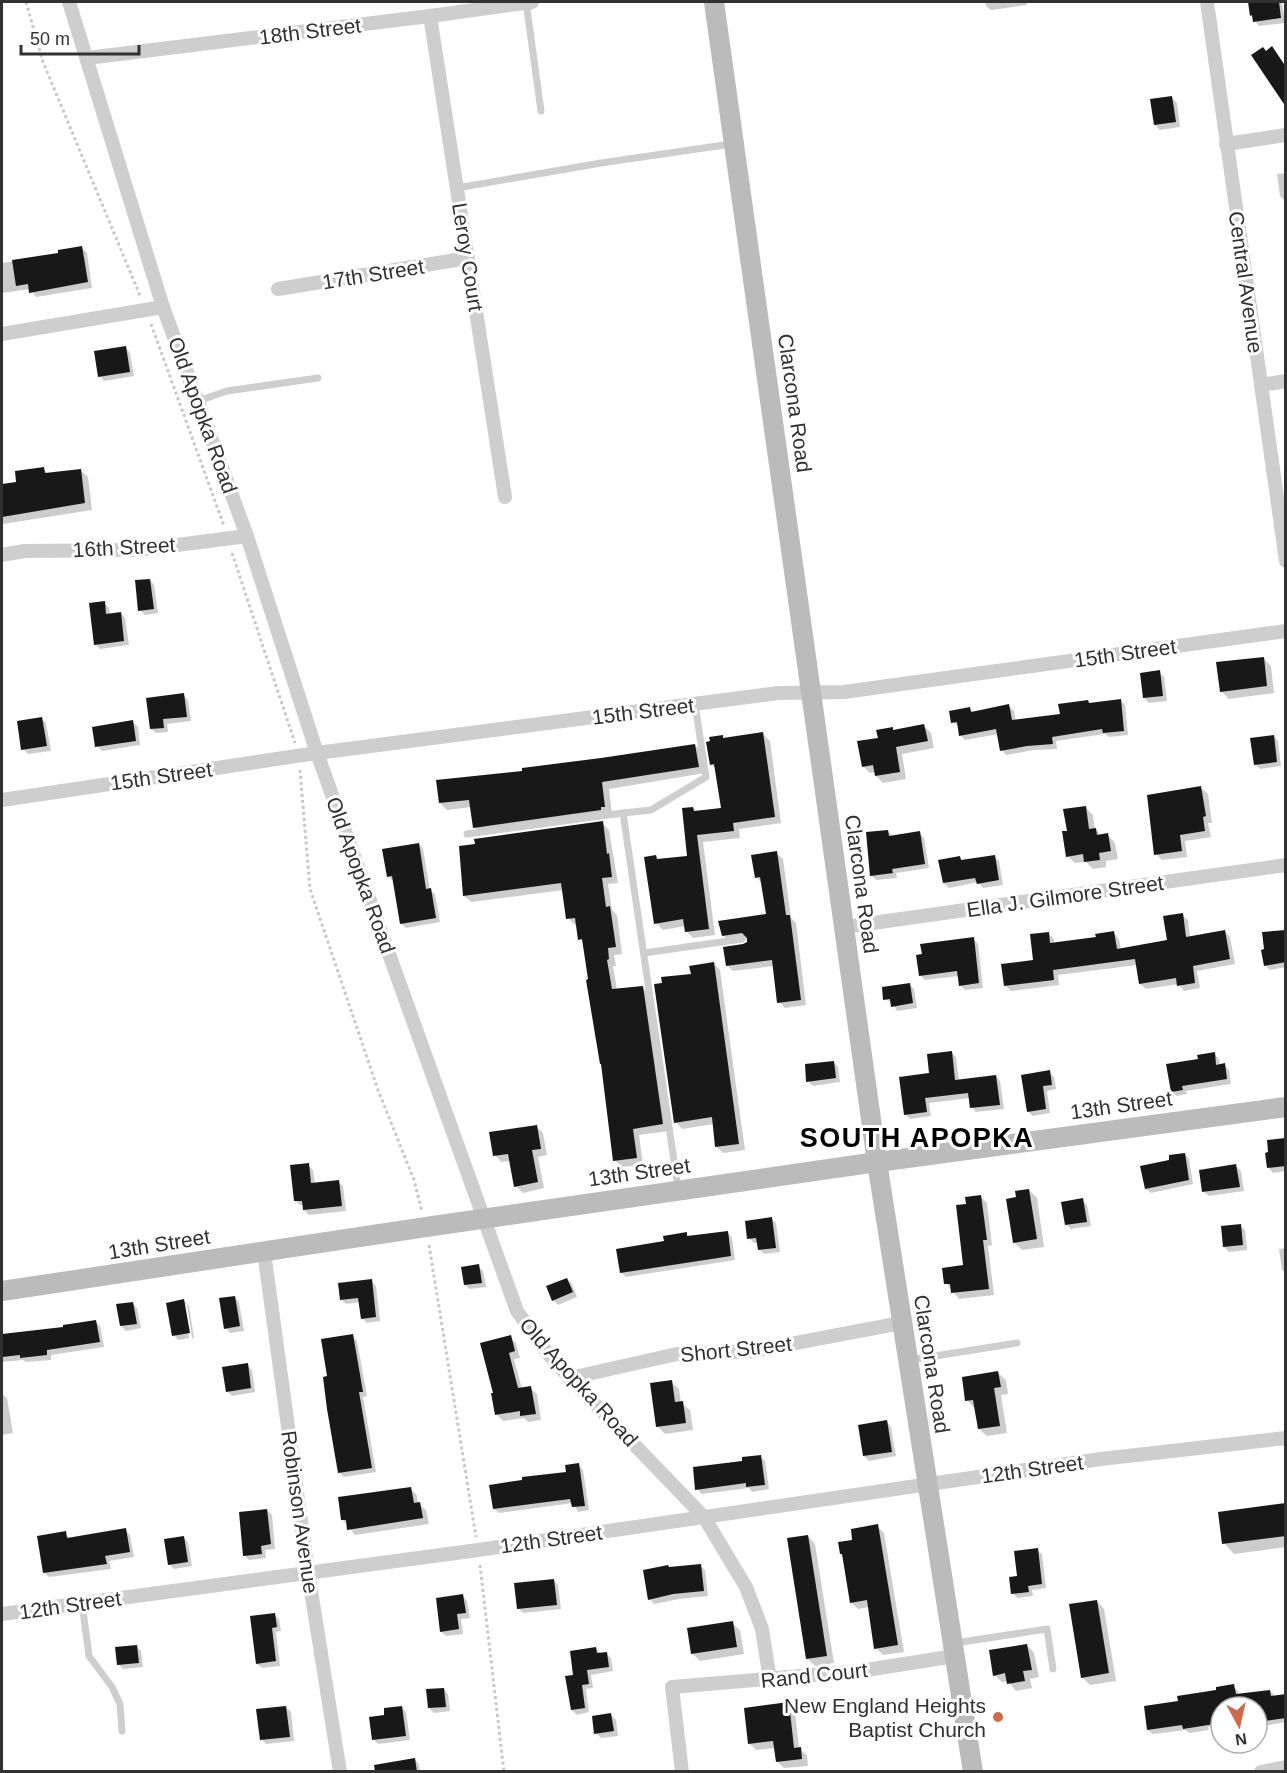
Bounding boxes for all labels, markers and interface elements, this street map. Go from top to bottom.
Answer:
street label: 18th Street [258,13,363,49]
scale bar [21,18,140,56]
text: 50 m [30,29,70,49]
street label: Leroy Court [448,201,488,313]
street label: Central Avenue [1225,209,1267,355]
street label: 17th Street [320,255,426,293]
street label: Clarcona Road [774,332,816,474]
street label: Old Apopka Road [164,334,242,496]
street label: 16th Street [72,533,176,561]
street label: 15th Street [1073,634,1178,672]
street label: 15th Street [591,693,696,729]
street label: 15th Street [109,757,214,795]
street label: Old Apopka Road [322,794,400,956]
street label: Clarcona Road [841,813,883,955]
street label: Ella J. Gilmore Street [965,871,1165,921]
street label: 13th Street [1069,1086,1174,1124]
district label: SOUTH APOPKA [800,1123,1034,1153]
street label: 13th Street [587,1153,692,1191]
street label: 13th Street [106,1225,212,1263]
street label: Clarcona Road [910,1293,954,1435]
street label: Old Apopka Road [515,1313,643,1451]
street label: Short Street [679,1332,793,1366]
street label: Robinson Avenue [277,1429,323,1595]
street label: 12th Street [980,1450,1085,1488]
street label: 12th Street [499,1520,604,1558]
street label: 12th Street [18,1586,123,1624]
street label: Rand Court [759,1658,869,1692]
place label: New England Heights Baptist Church [784,1694,986,1741]
north arrow [1209,1695,1269,1755]
marker: New England Heights Baptist Church [991,1710,1005,1724]
text: N [1234,1730,1248,1749]

